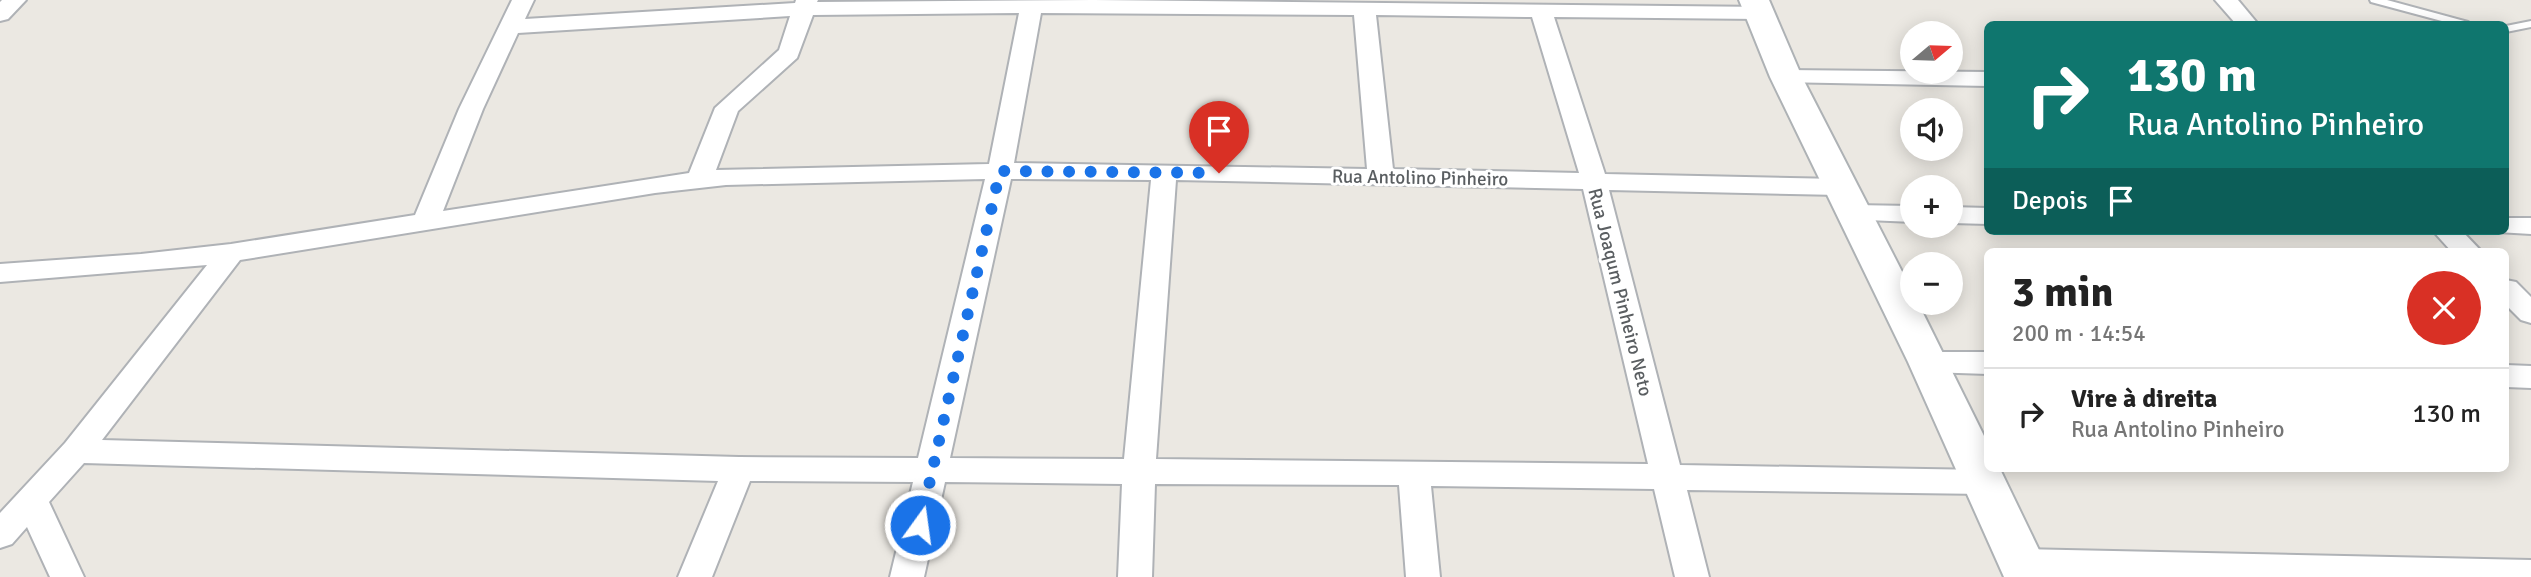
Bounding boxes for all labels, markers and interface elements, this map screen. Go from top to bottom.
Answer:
north arrow [1900,21,1964,84]
map controls [1900,21,1963,315]
text: 130 m [2127,45,2257,105]
icon: right [2012,49,2103,140]
button: sound [1900,98,1963,161]
pin [1189,101,1249,173]
text: Rua Antolino Pinheiro [2127,105,2424,144]
icon: arrive [1200,112,1238,150]
street label: Rua Antolino Pinheiro [1332,164,1509,192]
button: + [1900,175,1963,238]
icon: arrive [2102,182,2140,220]
text: Depois [2012,185,2088,217]
street label: Rua Joaqum Pinheiro Neto [1583,186,1658,399]
button: − [1900,252,1963,315]
text: 3 min [2012,267,2113,318]
button: close [2407,271,2481,345]
text: 200 m · 14:54 [2012,319,2146,348]
text: Vire à direita [2071,383,2217,415]
icon: right [2012,395,2050,433]
text: 130 m [2412,398,2481,430]
text: Rua Antolino Pinheiro [2071,415,2285,444]
position arrow [883,488,957,562]

